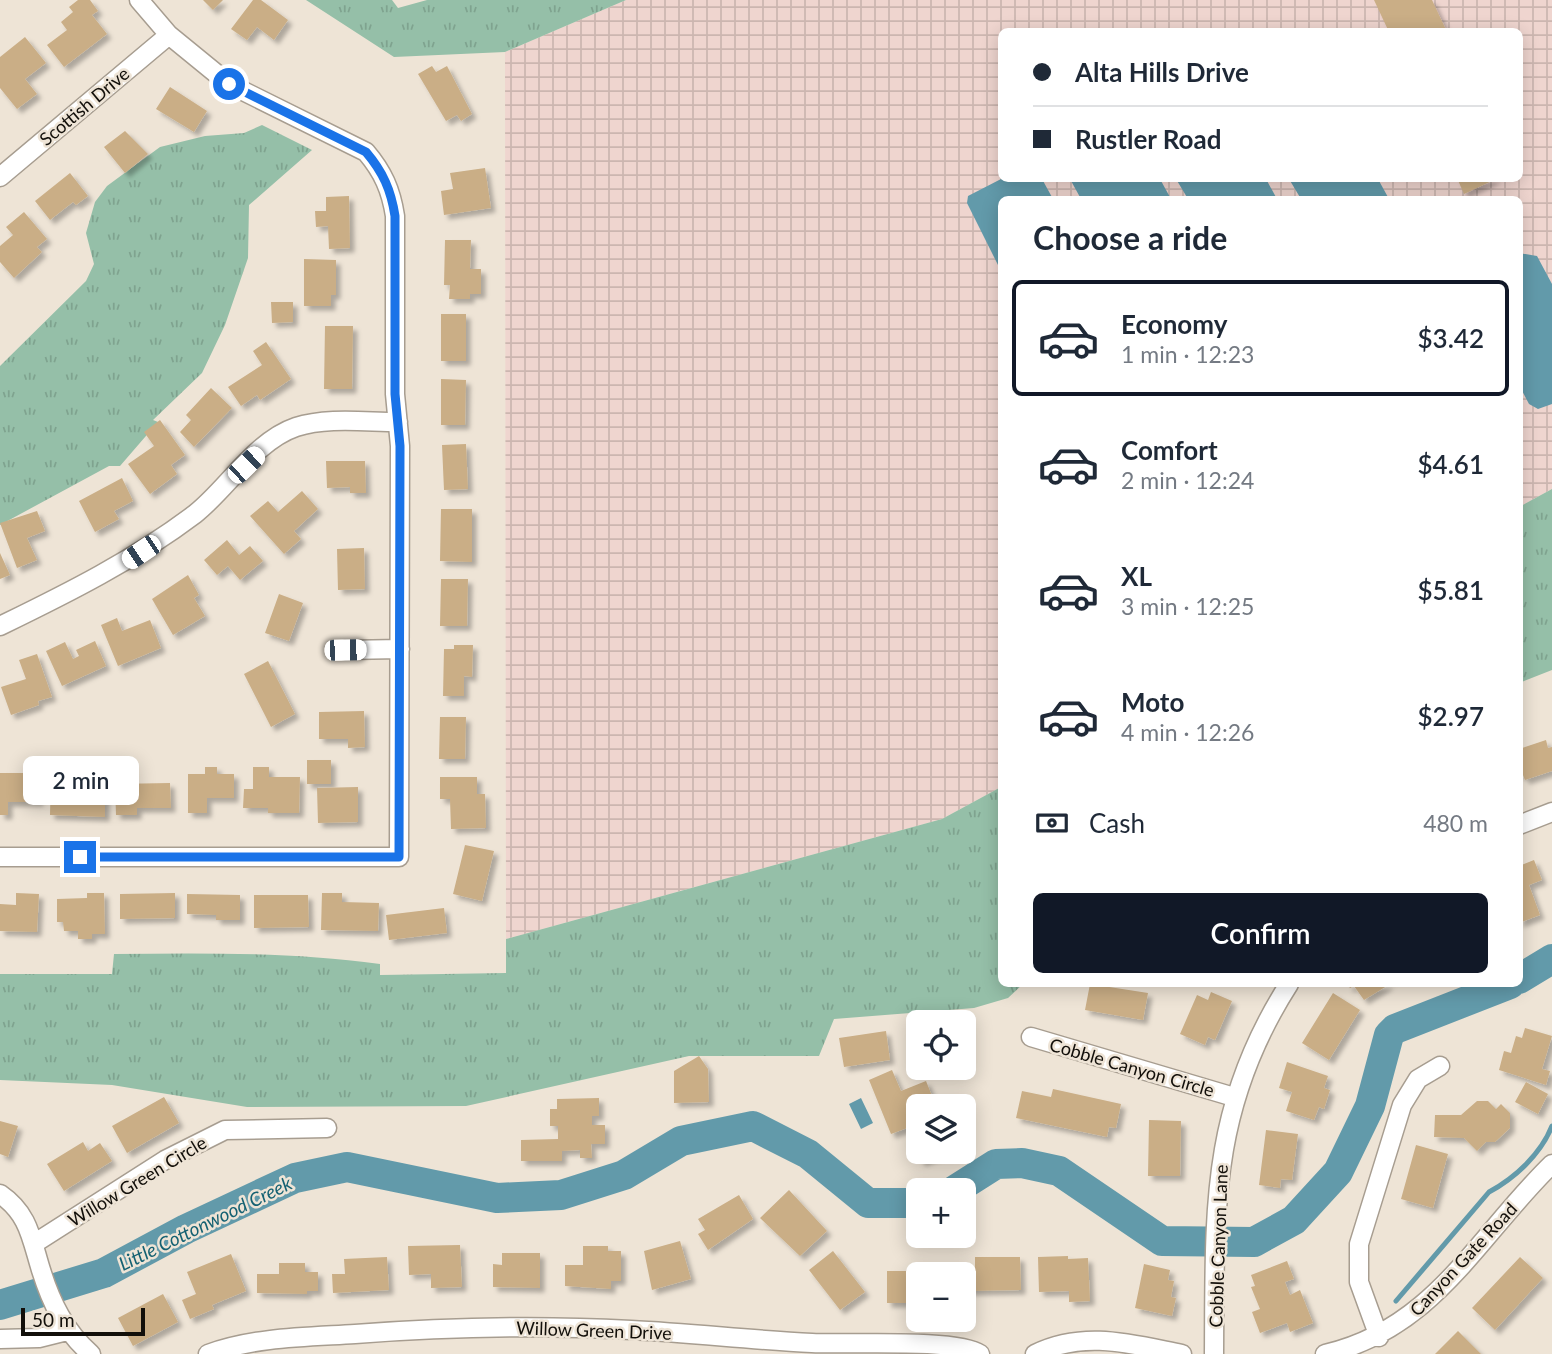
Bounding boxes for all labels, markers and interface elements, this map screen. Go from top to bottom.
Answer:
text: Alta Hills Drive [1075,56,1249,88]
street label: Scottish Drive [35,62,133,150]
route start [213,68,245,100]
text: Rustler Road [1075,123,1222,155]
text: Choose a ride [1033,218,1227,257]
icon: car [1037,307,1100,370]
text: Economy [1121,308,1227,340]
text: $3.42 [1418,322,1484,354]
text: 1 min · 12:23 [1121,340,1254,368]
icon: car [1037,433,1100,496]
text: Comfort [1121,434,1218,466]
car [224,443,269,487]
text: $4.61 [1418,448,1484,480]
text: 2 min · 12:24 [1121,466,1254,494]
car [118,532,165,572]
icon: car [1037,559,1100,622]
text: XL [1121,560,1152,592]
text: $5.81 [1418,574,1484,606]
text: 3 min · 12:25 [1121,592,1254,620]
car [324,639,367,661]
icon: car [1037,685,1100,748]
text: Moto [1121,686,1184,718]
text: $2.97 [1418,700,1484,732]
text: 4 min · 12:26 [1121,718,1254,746]
callout: 2 min [22,756,138,804]
text: 2 min [53,766,109,794]
icon: cash [1033,804,1071,842]
text: Cash [1089,807,1145,839]
text: 480 m [1423,809,1488,837]
route end [64,841,96,873]
button: Confirm [1033,893,1488,973]
map controls [906,1010,976,1332]
button: locate [906,1010,976,1080]
street label: Cobble Canyon Circle [1047,1033,1217,1101]
button: layers [906,1094,976,1164]
street label: Willow Green Circle [64,1131,210,1231]
street label: Cobble Canyon Lane [1204,1164,1232,1328]
water label: Little Cottonwood Creek [115,1171,296,1275]
button: + [906,1178,976,1248]
street label: Canyon Gate Road [1405,1198,1521,1320]
button: − [906,1262,976,1332]
scale bar [21,1305,145,1337]
text: 50 m [32,1308,75,1331]
street label: Willow Green Drive [516,1316,672,1344]

